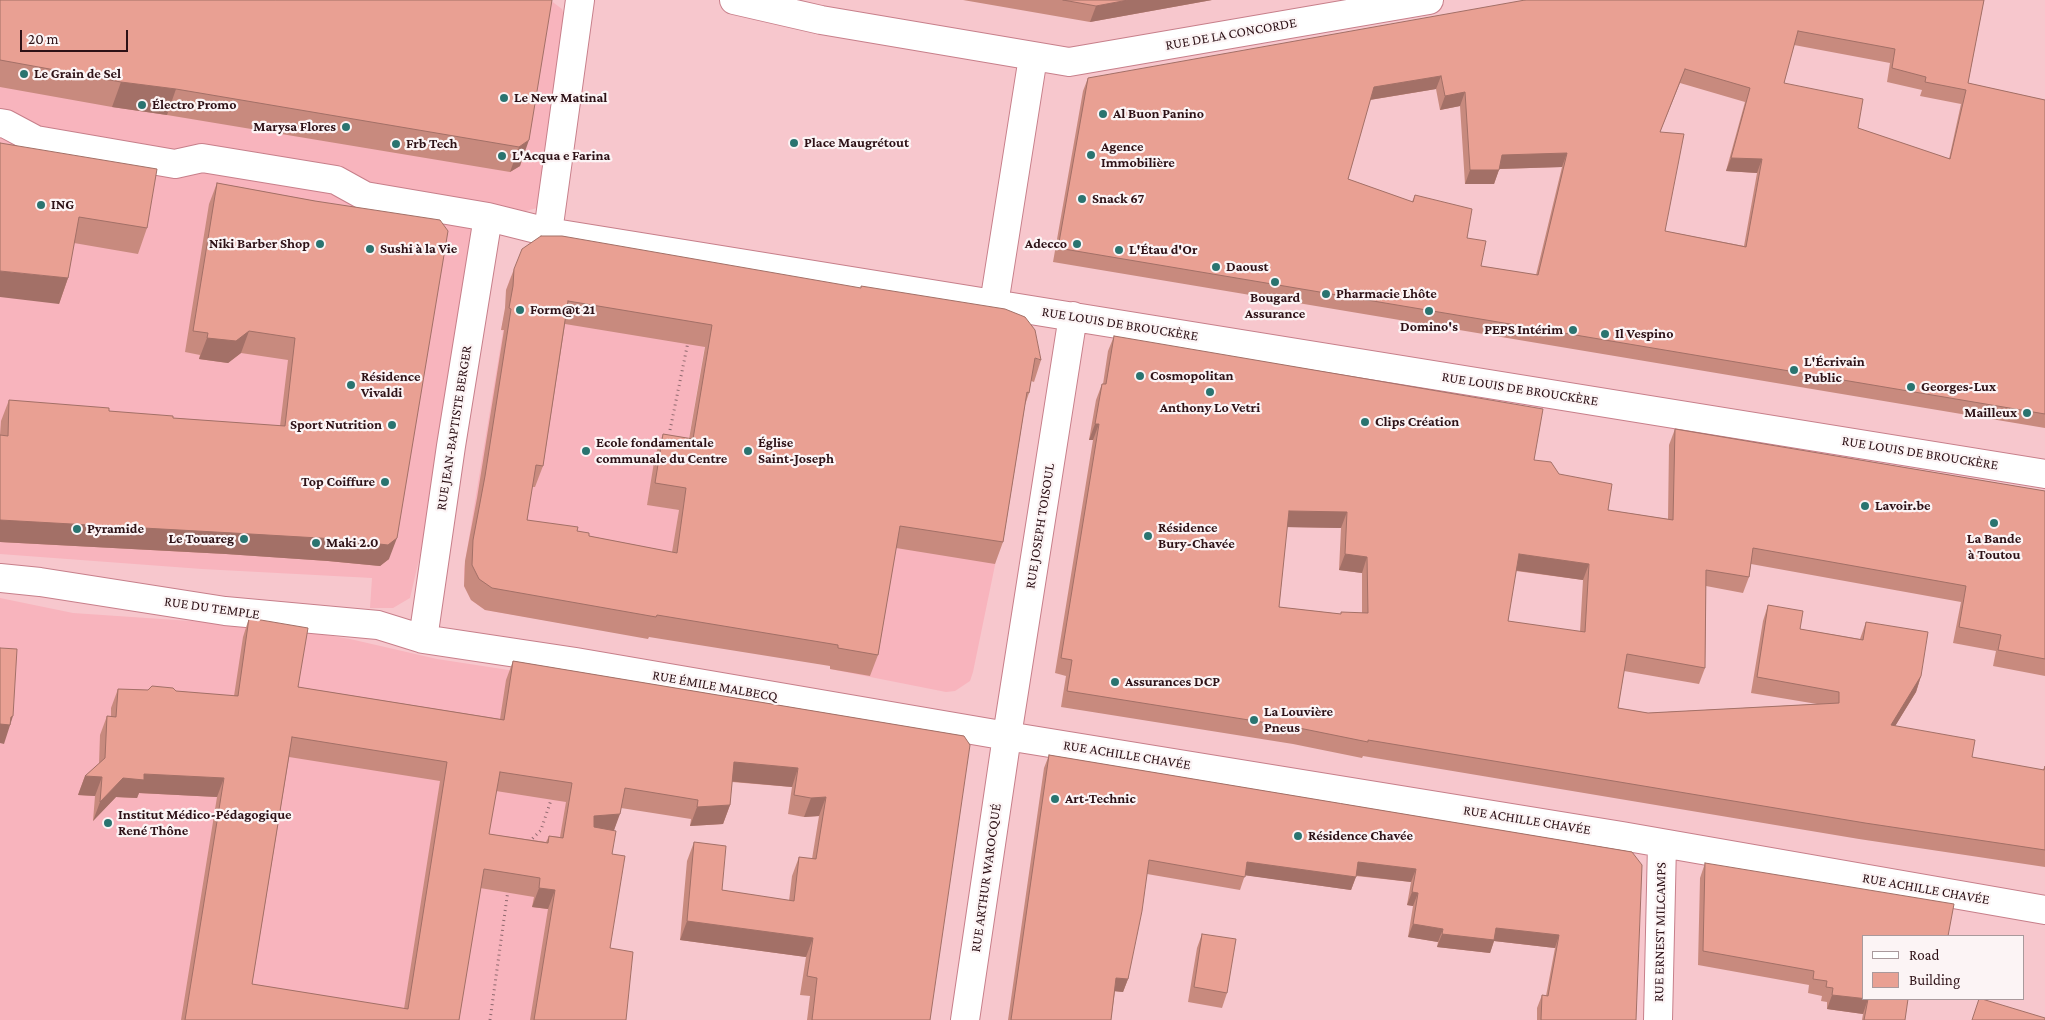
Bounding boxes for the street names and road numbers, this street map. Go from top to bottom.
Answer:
street label: RUE DE LA CONCORDE [1164,14,1298,54]
street label: RUE LOUIS DE BROUCKÈRE [1041,303,1199,345]
street label: RUE JEAN-BAPTISTE BERGER [433,344,475,512]
street label: RUE LOUIS DE BROUCKÈRE [1441,368,1599,410]
street label: RUE LOUIS DE BROUCKÈRE [1841,432,1999,474]
street label: RUE JOSEPH TOISOUL [1022,462,1058,590]
street label: RUE DU TEMPLE [163,593,261,623]
street label: RUE ÉMILE MALBECQ [651,667,779,705]
street label: RUE ACHILLE CHAVÉE [1062,737,1192,773]
street label: RUE ACHILLE CHAVÉE [1462,802,1592,838]
street label: RUE ARTHUR WAROCQUÉ [967,803,1005,953]
street label: RUE ERNEST MILCAMPS [1650,862,1670,1002]
street label: RUE ACHILLE CHAVÉE [1861,870,1991,908]

